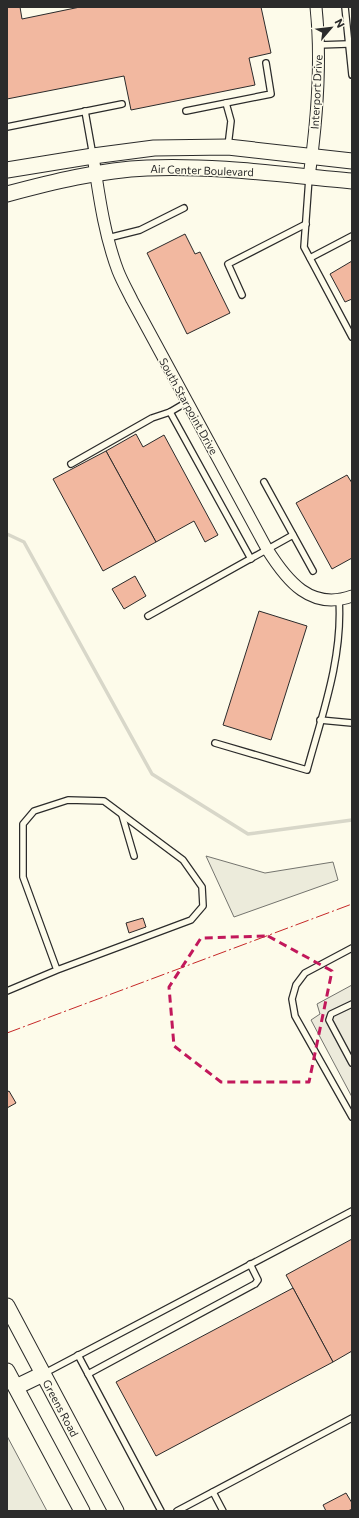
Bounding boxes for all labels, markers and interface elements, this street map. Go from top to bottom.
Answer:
north arrow [311,8,351,48]
text: N [333,16,348,30]
street label: Interport Drive [308,54,324,130]
street label: Air Center Boulevard [150,162,254,178]
street label: South Starpoint Drive [157,355,221,457]
street label: Greens Road [40,1377,82,1439]

